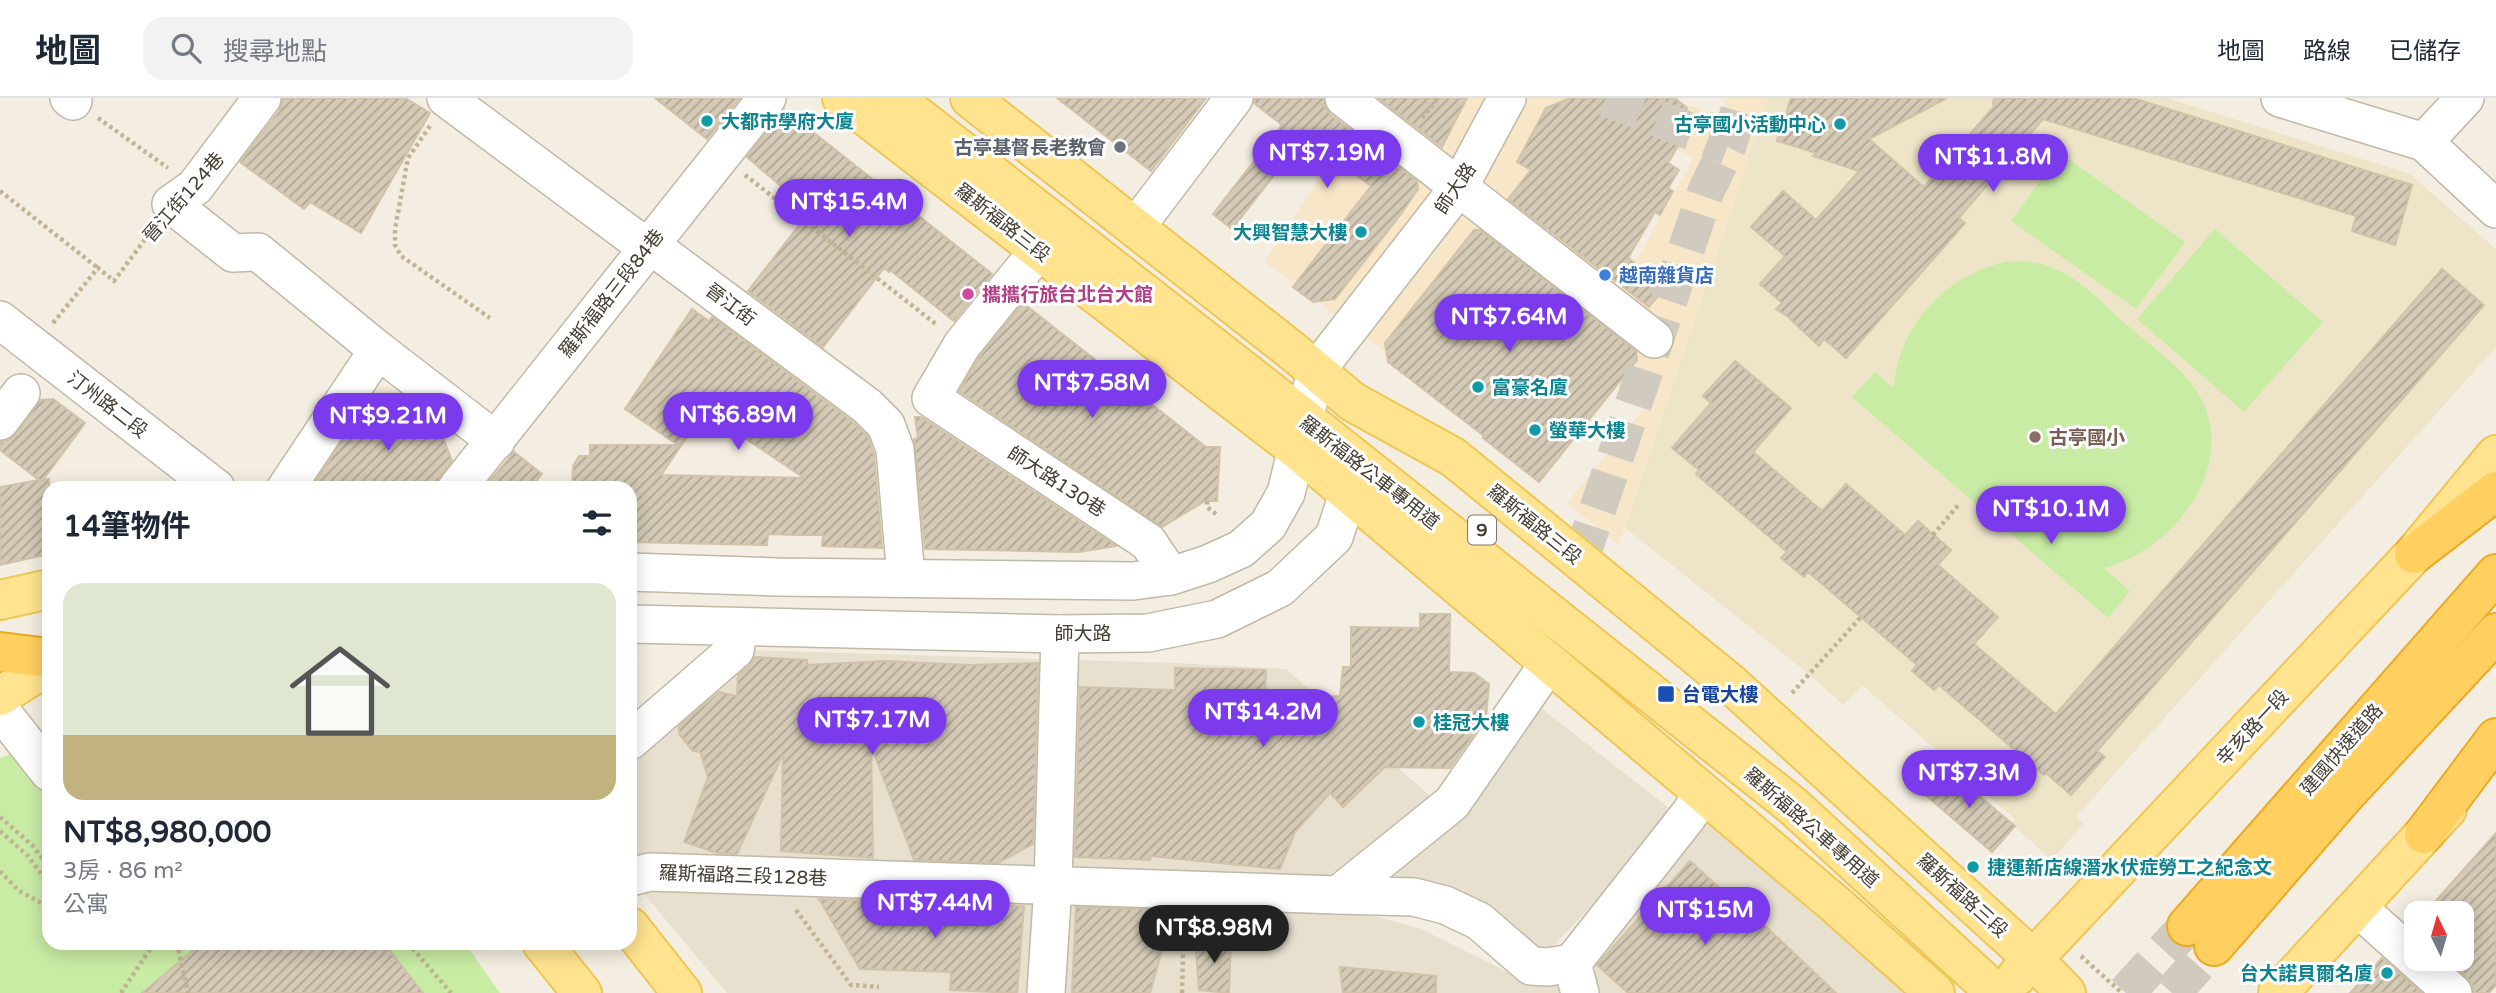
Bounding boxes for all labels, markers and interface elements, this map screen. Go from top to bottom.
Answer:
search box [143,17,633,80]
icon: search [167,29,205,67]
text: 地圖 [35,32,101,71]
text: 搜尋地點 [223,36,327,67]
text: 地圖 [2217,37,2265,66]
text: 路線 [2303,37,2351,66]
text: 已儲存 [2389,37,2461,66]
place label: 大都市學府大廈 [721,111,854,133]
marker: 大都市學府大廈 [699,113,715,129]
place label: 古亭國小活動中心 [1674,114,1826,136]
marker: 古亭國小活動中心 [1832,116,1848,132]
pin: NT$7.19M [1255,130,1399,190]
pin: NT$11.8M [1921,134,2065,194]
place label: 古亭基督長老教會 [954,137,1106,159]
marker: 古亭基督長老教會 [1112,139,1128,155]
text: NT$7.19M [1268,139,1386,167]
text: NT$11.8M [1934,143,2052,171]
street label: 晉江街124巷 [139,148,229,247]
street label: 師大路 [1431,159,1481,218]
street label: 羅斯福路三段 [951,179,1054,267]
pin: NT$15.4M [777,180,921,239]
text: NT$15.4M [790,188,908,216]
place label: 大興智慧大樓 [1233,222,1347,244]
marker: 大興智慧大樓 [1353,224,1369,240]
street label: 羅斯福路三段84巷 [555,225,669,362]
place label: 越南雜貨店 [1619,265,1714,287]
marker: 越南雜貨店 [1597,267,1613,283]
street label: 晉江街 [701,279,760,331]
place label: 攜攜行旅台北台大館 [982,284,1153,306]
marker: 攜攜行旅台北台大館 [960,286,976,302]
pin: NT$7.64M [1437,294,1581,354]
text: NT$7.64M [1450,303,1568,331]
pin: NT$7.58M [1020,360,1164,420]
street label: 汀州路二段 [63,367,152,443]
text: NT$7.58M [1033,369,1151,397]
place label: 富豪名廈 [1492,377,1568,399]
marker: 富豪名廈 [1470,379,1486,395]
pin: NT$6.89M [666,392,810,452]
pin: NT$9.21M [316,394,460,453]
text: NT$6.89M [679,401,797,429]
text: NT$9.21M [329,402,447,430]
street label: 羅斯福路公車專用道 [1295,411,1444,534]
place label: 螢華大樓 [1549,420,1625,442]
marker: 螢華大樓 [1527,422,1543,438]
place label: 古亭國小 [2049,427,2125,449]
marker: 古亭國小 [2027,429,2043,445]
street label: 師大路130巷 [1004,442,1109,522]
street label: 羅斯福路三段 [1483,480,1586,569]
pin: NT$10.1M [1979,486,2123,546]
text: NT$10.1M [1992,495,2110,523]
icon: filters [578,504,616,542]
text: 14筆物件 [63,508,191,545]
road number: 9 [1468,516,1496,544]
street label: 師大路 [1054,623,1112,645]
icon: home [277,628,403,754]
marker: 台電大樓 [1656,684,1676,704]
place label: 台電大樓 [1682,684,1758,706]
street label: 辛亥路一段 [2212,685,2293,770]
pin: NT$14.2M [1191,690,1335,749]
pin: NT$7.17M [800,698,944,757]
text: NT$14.2M [1204,698,1322,726]
street label: 建國快速道路 [2296,699,2387,800]
text: NT$7.17M [813,706,931,734]
place label: 桂冠大樓 [1433,712,1509,734]
marker: 桂冠大樓 [1411,714,1427,730]
pin: NT$7.3M [1904,750,2034,810]
text: NT$7.3M [1918,759,2020,787]
street label: 羅斯福路公車專用道 [1740,763,1883,892]
text: NT$8,980,000 [63,814,271,851]
street label: 羅斯福路三段 [1913,849,2012,942]
text: 3房 · 86 m² [63,857,183,885]
place label: 捷運新店線潛水伏症勞工之紀念文 [1987,857,2272,879]
marker: 捷運新店線潛水伏症勞工之紀念文 [1965,859,1981,875]
street label: 羅斯福路三段128巷 [658,862,828,890]
pin: NT$7.44M [863,880,1007,940]
pin: NT$15M [1648,888,1762,947]
text: NT$7.44M [877,889,993,917]
text: 公寓 [63,891,109,919]
text: NT$15M [1656,896,1754,924]
north arrow [2404,901,2474,971]
map controls [2404,901,2474,971]
pin: NT$8.98M [1142,906,1286,965]
text: NT$8.98M [1155,914,1273,942]
place label: 台大諾貝爾名廈 [2240,963,2373,985]
marker: 台大諾貝爾名廈 [2379,965,2395,981]

